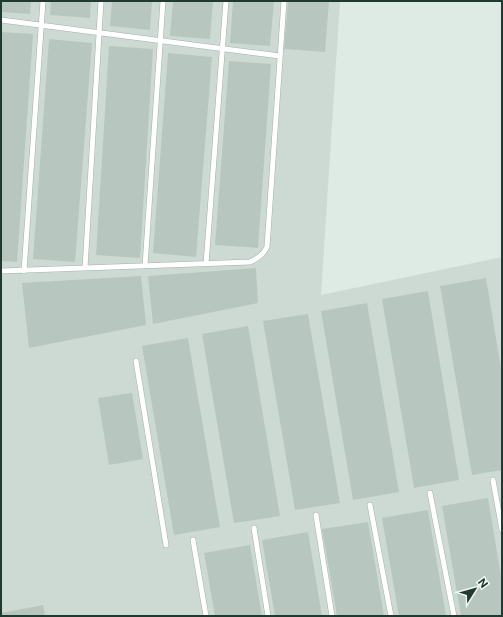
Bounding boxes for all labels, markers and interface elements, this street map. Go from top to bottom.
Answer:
north arrow [455,569,495,609]
text: N [476,576,490,590]

